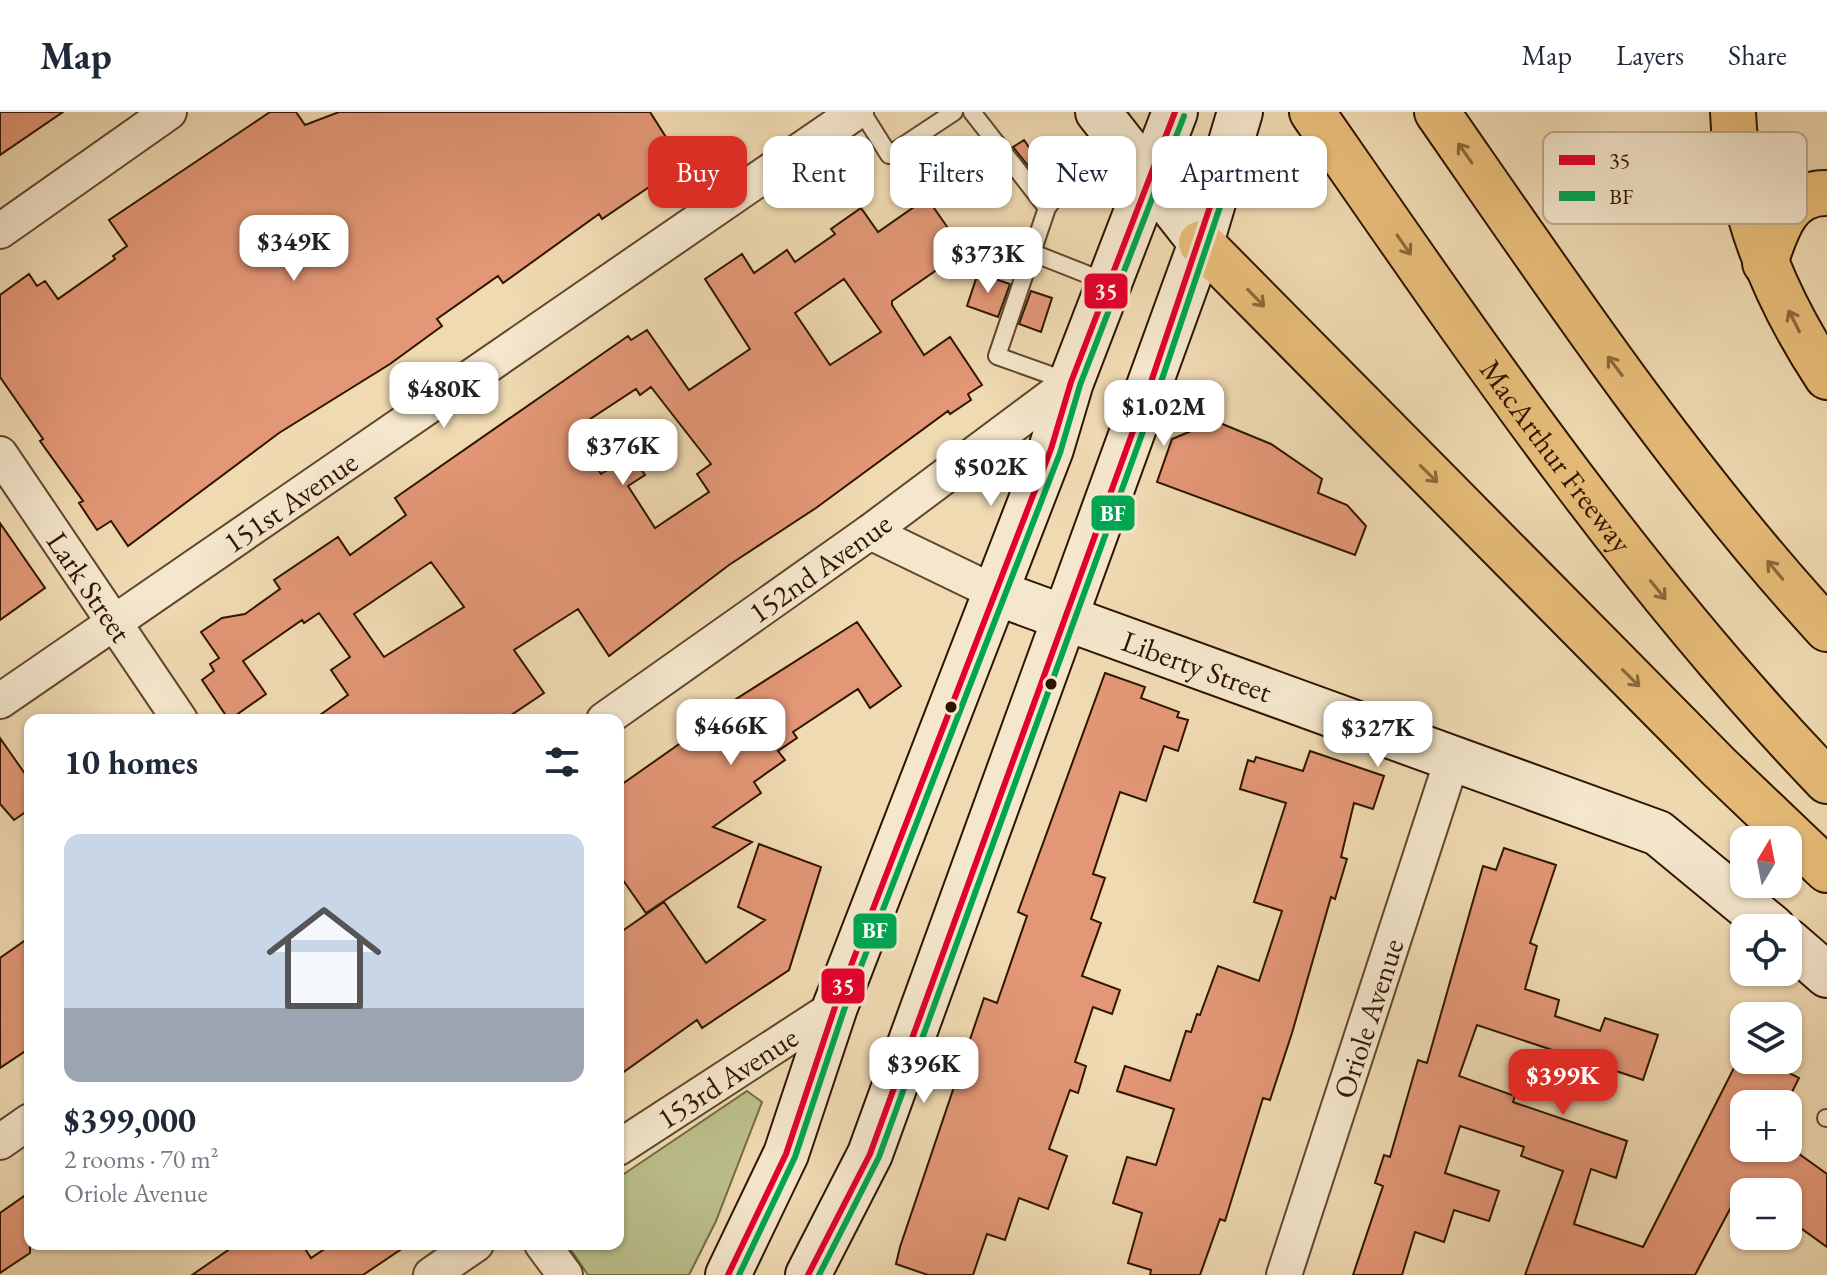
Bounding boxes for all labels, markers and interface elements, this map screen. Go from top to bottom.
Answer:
text: Map [40,31,112,80]
text: Map [1522,37,1572,73]
text: Layers [1616,37,1684,73]
text: Share [1728,37,1787,73]
legend [1543,132,1807,224]
chip: Buy [648,136,747,208]
chip: Rent [763,136,874,208]
chip: Filters [890,136,1012,208]
chip: New [1028,136,1136,208]
chip: Apartment [1152,136,1327,208]
one-way arrow [1457,142,1474,164]
text: 35 [1609,146,1630,175]
text: BF [1609,182,1633,211]
pin: $349K [238,215,350,283]
text: $349K [257,224,331,258]
pin: $373K [932,227,1044,295]
one-way arrow [1396,234,1412,256]
text: $373K [951,236,1025,270]
line badge: 35 [1083,272,1129,310]
text: 35 [1094,277,1118,306]
one-way arrow [1247,288,1266,308]
one-way arrow [1786,310,1802,334]
street label: MacArthur Freeway [1472,351,1642,561]
one-way arrow [1607,355,1624,377]
pin: $480K [388,362,500,430]
text: $480K [407,371,481,405]
pin: $1.02M [1099,380,1229,448]
text: $1.02M [1122,389,1206,423]
pin: $376K [567,419,679,487]
text: $376K [586,428,660,462]
pin: $502K [935,440,1047,508]
street label: 151st Avenue [215,442,365,561]
text: $502K [954,449,1028,483]
one-way arrow [1419,464,1438,483]
line badge: BF [1090,494,1136,532]
text: BF [1100,499,1126,528]
street label: 152nd Avenue [740,504,899,632]
street label: Lark Street [38,524,141,650]
one-way arrow [1767,560,1784,581]
one-way arrow [1649,579,1667,599]
street label: Liberty Street [1117,621,1278,711]
one-way arrow [1621,668,1640,687]
unlabelled marker [1043,676,1059,692]
pin: $466K [675,699,787,767]
unlabelled marker [943,699,959,715]
pin: $327K [1322,701,1434,769]
text: $466K [694,708,768,742]
text: $327K [1341,710,1415,744]
text: 10 homes [64,740,198,784]
icon: filters [540,740,584,784]
north arrow [1730,826,1802,898]
map controls [1730,826,1802,1250]
icon: home [252,886,396,1030]
line badge: BF [852,912,898,950]
button: locate [1730,914,1802,986]
text: BF [862,916,888,945]
street label: Oriole Avenue [1323,933,1412,1103]
line badge: 35 [820,967,866,1005]
text: 35 [831,972,855,1001]
button: layers [1730,1002,1802,1074]
street label: 153rd Avenue [649,1017,805,1137]
pin: $396K [868,1037,980,1105]
text: $396K [887,1046,961,1080]
pin: $399K [1507,1049,1619,1117]
text: $399K [1526,1058,1600,1092]
button: + [1730,1090,1802,1162]
text: $399,000 [64,1098,196,1142]
text: 2 rooms · 70 m² [64,1142,219,1176]
text: Oriole Avenue [64,1176,208,1210]
button: − [1730,1178,1802,1250]

